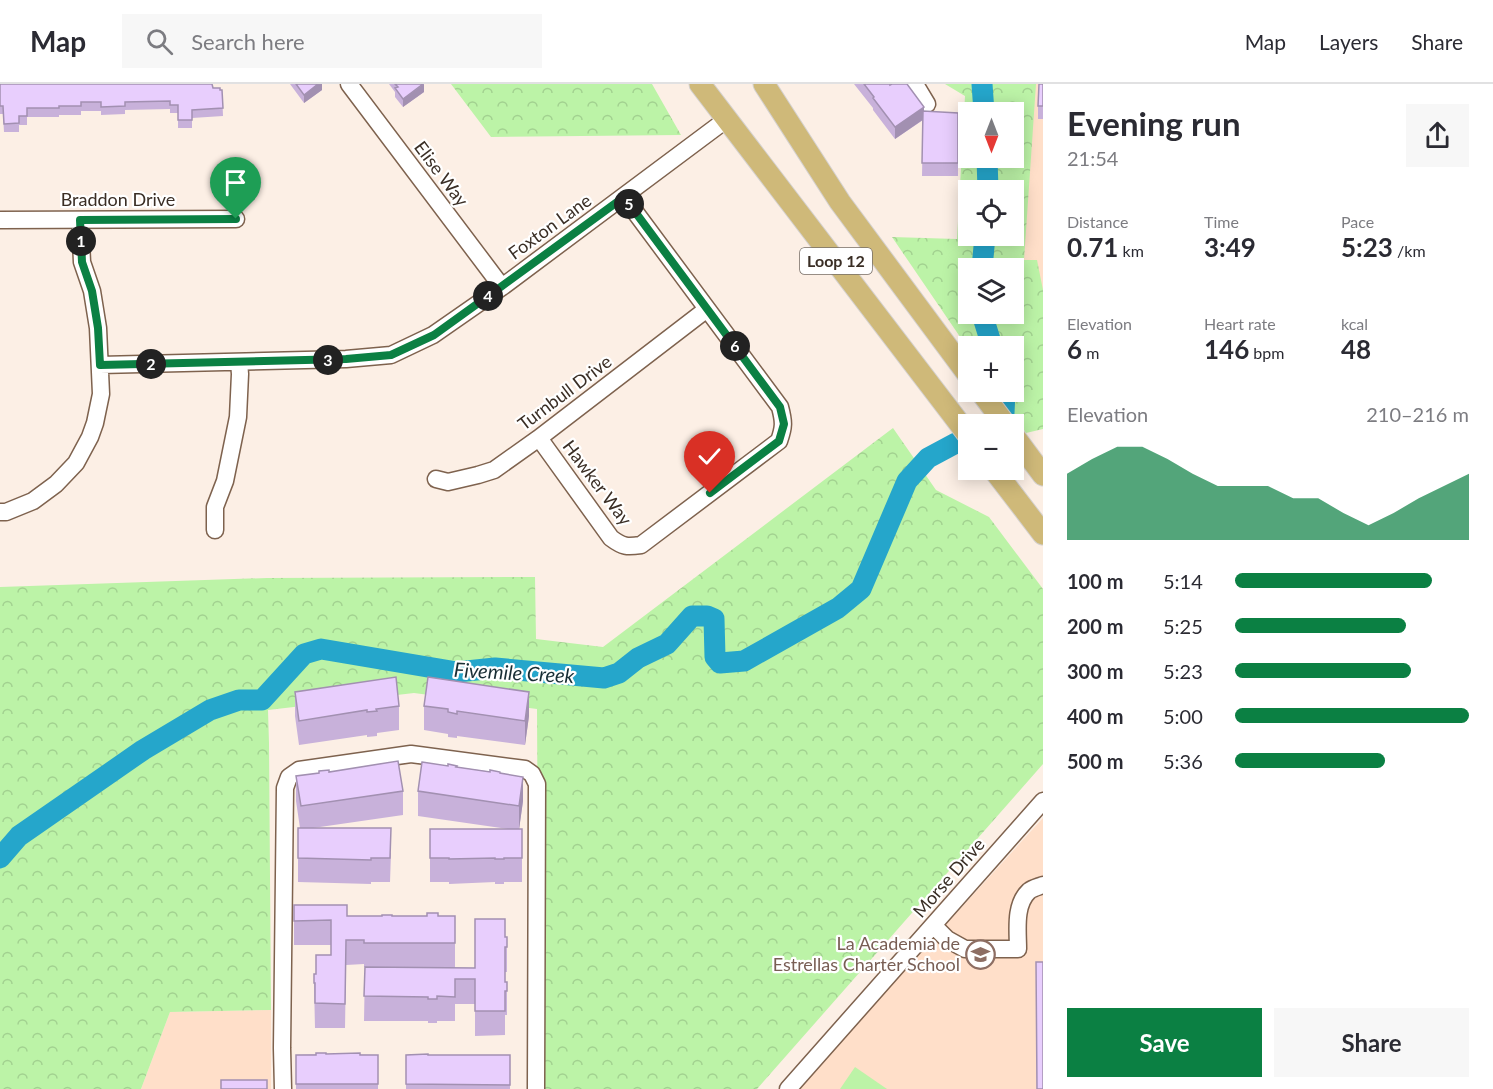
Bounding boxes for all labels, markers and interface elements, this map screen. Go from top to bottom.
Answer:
search box [122,14,542,68]
text: Map [30,24,86,58]
icon: search [143,25,176,58]
text: Search here [191,28,305,55]
text: Map [1245,29,1286,54]
text: Layers [1319,29,1378,54]
text: Share [1411,29,1463,54]
north arrow [958,102,1024,168]
map controls [958,102,1024,480]
text: Evening run [1067,103,1241,143]
button: share [1406,104,1469,167]
street label: Elise Way [410,136,474,211]
text: 21:54 [1067,146,1118,170]
pin [210,157,261,219]
icon: arrive [219,166,252,199]
button: locate [958,180,1024,246]
street label: Braddon Drive [61,188,175,210]
street label: Foxton Lane [504,189,595,264]
pin: 5 [614,189,644,219]
text: 5 [624,194,634,213]
text: Distance [1067,212,1128,231]
text: Time [1204,212,1239,231]
text: Pace [1341,212,1374,231]
pin: 1 [66,226,96,256]
text: 1 [76,231,86,250]
text: 0.71 [1067,231,1118,263]
text: 3:49 [1204,231,1256,263]
text: 5:23 [1341,231,1393,263]
text: km [1118,241,1144,260]
text: /km [1393,241,1426,260]
road number: Loop 12 [800,248,872,274]
button: layers [958,258,1024,324]
pin: 4 [473,281,503,311]
text: 4 [483,286,493,305]
text: Elevation [1067,314,1132,333]
text: Heart rate [1204,314,1276,333]
text: kcal [1341,314,1368,333]
pin: 6 [720,331,750,361]
text: 6 [1067,333,1082,365]
text: 146 [1204,333,1249,365]
text: 48 [1341,333,1371,365]
text: 6 [730,336,740,355]
button: + [958,336,1024,402]
text: m [1082,343,1099,362]
text: bpm [1249,343,1284,362]
pin: 3 [313,345,343,375]
pin: 2 [136,349,166,379]
text: 3 [323,350,333,369]
street label: Turnbull Drive [513,350,616,435]
text: 2 [146,354,156,373]
text: Elevation [1067,402,1148,426]
text: 210–216 m [1366,402,1469,426]
button: − [958,414,1024,480]
pin [684,431,735,493]
street label: Hawker Way [559,436,637,530]
icon: check [693,440,726,473]
text: 100 m [1067,569,1123,593]
text: 5:14 [1163,569,1203,593]
text: 200 m [1067,614,1123,638]
text: 5:25 [1163,614,1203,638]
water label: Fivemile Creek [453,657,575,687]
text: 300 m [1067,659,1123,683]
text: 5:23 [1163,659,1203,683]
text: 400 m [1067,704,1123,728]
text: 5:00 [1163,704,1203,728]
text: 500 m [1067,749,1123,773]
text: 5:36 [1163,749,1203,773]
street label: Morse Drive [908,833,989,922]
place label: La Academia de Estrellas Charter School [773,932,960,975]
school or university icon: La Academia de Estrellas Charter School [965,938,997,970]
button: Save [1067,1008,1262,1077]
button: Share [1274,1008,1469,1077]

